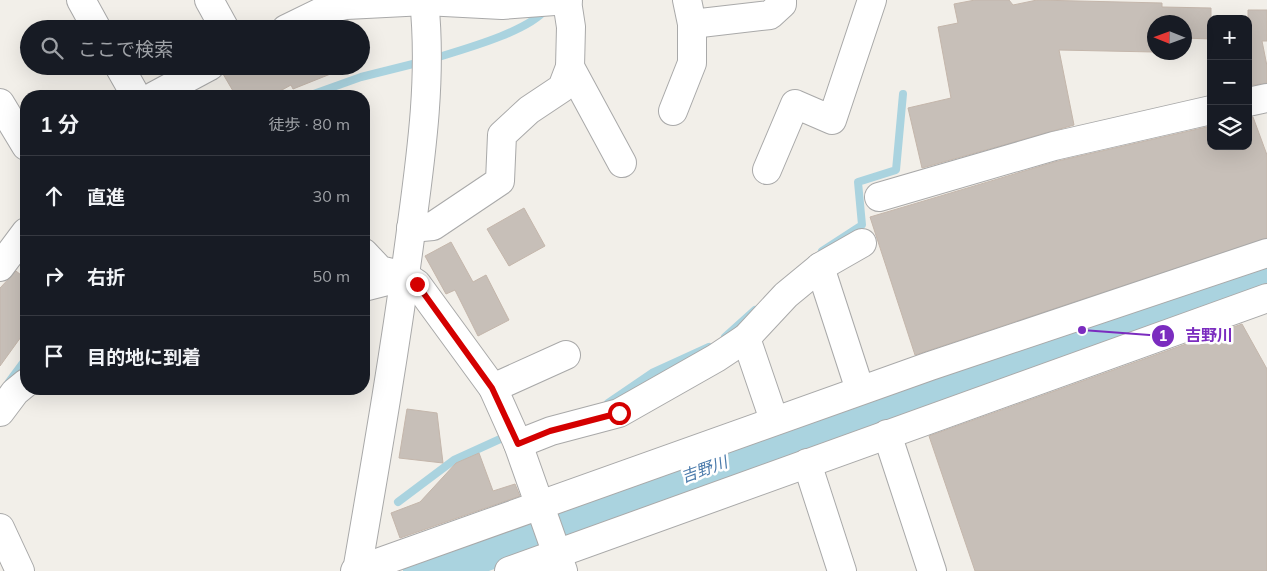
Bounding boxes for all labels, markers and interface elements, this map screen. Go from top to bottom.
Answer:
north arrow [1147,15,1192,60]
map controls [1207,15,1252,150]
button: + [1207,15,1252,60]
search box [20,20,370,75]
icon: search [38,34,66,62]
text: ここで検索 [78,37,173,61]
button: − [1207,60,1252,105]
button: layers [1207,105,1252,150]
text: 1 分 [40,111,79,137]
text: 徒歩 · 80 m [269,114,350,134]
icon: ahead [40,182,68,210]
text: 直進 [87,185,125,209]
text: 30 m [313,186,350,206]
icon: right [40,262,68,290]
text: 右折 [87,265,125,289]
text: 50 m [313,266,350,286]
route end [406,273,429,296]
callout: 吉野川 [1150,320,1243,351]
text: 吉野川 [1185,325,1233,345]
text: 1 [1158,326,1168,345]
icon: arrive [40,342,68,370]
text: 目的地に到着 [87,345,201,369]
route start [608,402,631,425]
water label: 吉野川 [678,451,732,487]

